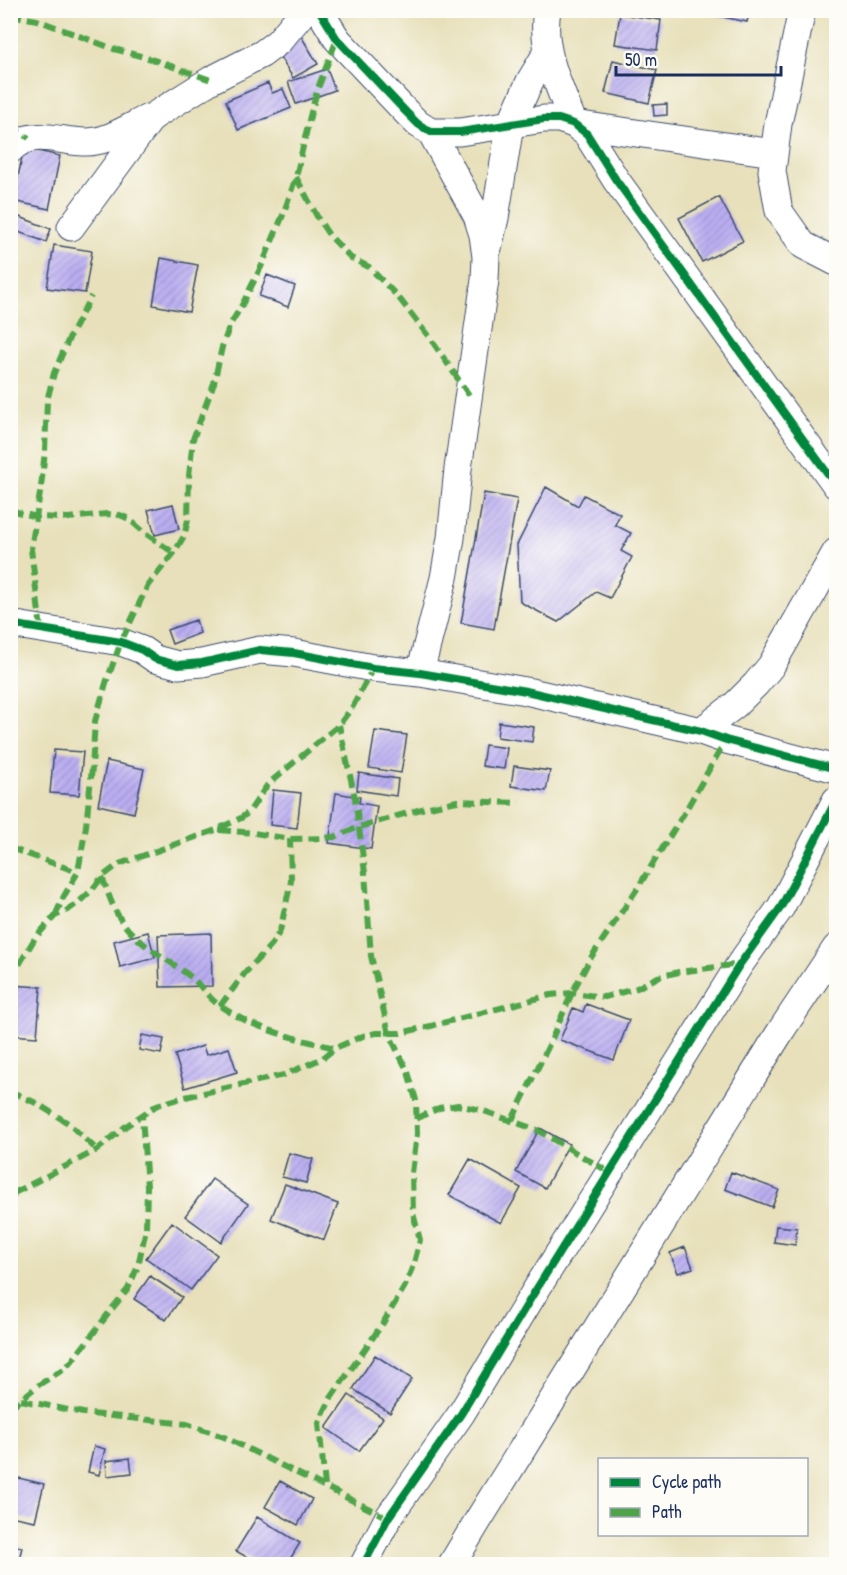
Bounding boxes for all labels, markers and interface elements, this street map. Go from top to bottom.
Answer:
scale bar [616,39,781,77]
text: 50 m [625,47,657,72]
legend [598,1458,808,1536]
text: Cycle path [652,1469,722,1494]
text: Path [652,1499,682,1524]

